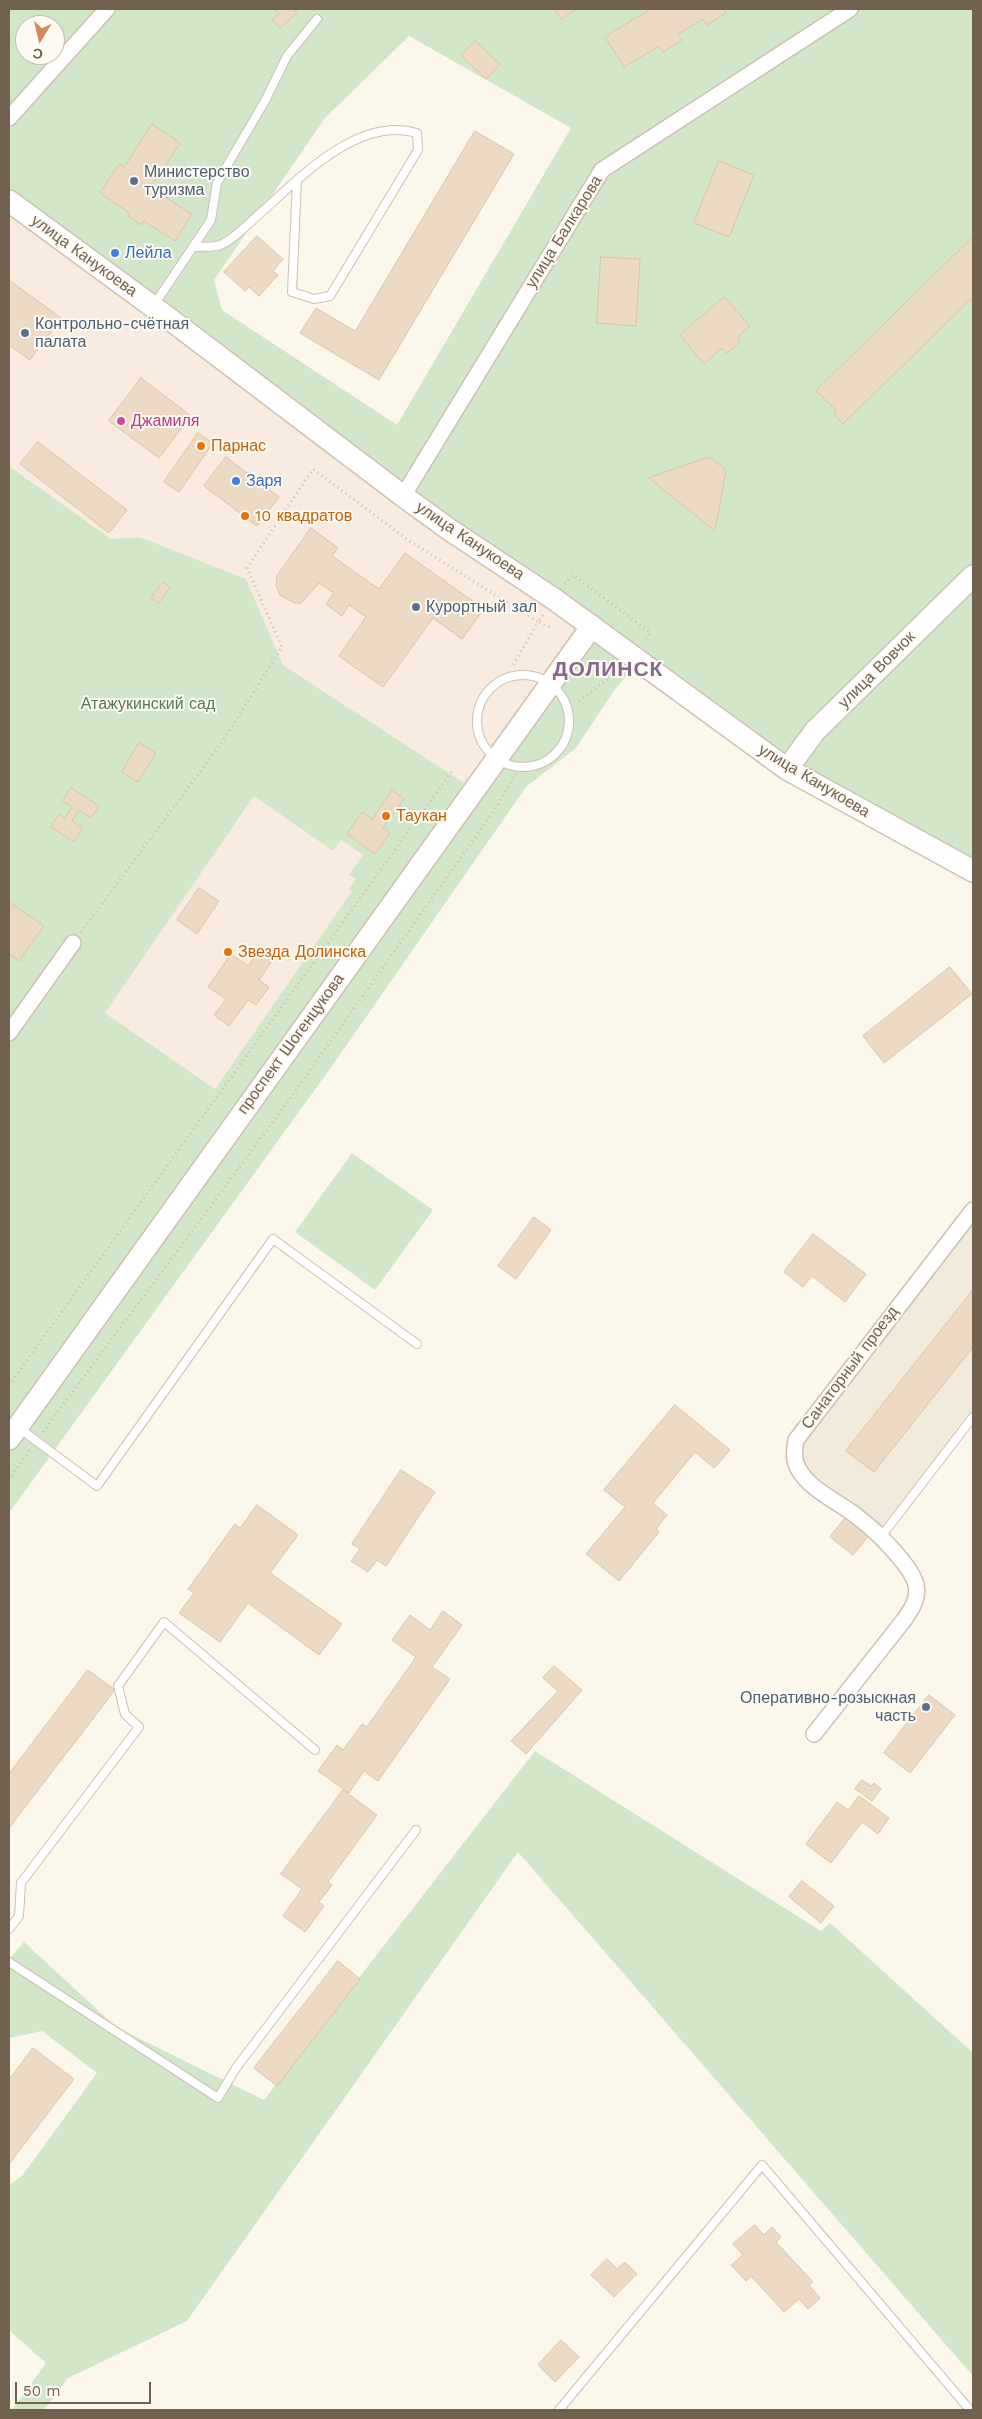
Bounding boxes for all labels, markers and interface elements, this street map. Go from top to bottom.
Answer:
north arrow [15,15,65,65]
text: С [32,45,44,63]
place label: Министерство туризма [144,162,250,200]
street label: улица Балкарова [522,172,606,292]
marker: Министерство туризма [128,175,140,187]
street label: улица Канукоева [27,211,141,301]
place label: Лейла [125,243,172,263]
marker: Лейла [109,247,121,259]
place label: Контрольно-счётная палата [35,314,189,352]
marker: Контрольно-счётная палата [19,327,31,339]
place label: Джамиля [131,411,199,431]
marker: Джамиля [115,415,127,427]
place label: Парнас [211,436,266,456]
marker: Парнас [195,440,207,452]
place label: Заря [246,471,282,491]
marker: Заря [230,475,242,487]
street label: улица Канукоева [412,498,528,584]
place label: 10 квадратов [255,506,352,526]
marker: 10 квадратов [239,510,251,522]
place label: Курортный зал [426,597,537,617]
marker: Курортный зал [410,601,422,613]
street label: улица Вовчок [834,627,920,713]
district label: ДОЛИНСК [552,657,664,683]
park label: Атажукинский сад [81,694,215,714]
street label: улица Канукоева [755,740,873,822]
place label: Таукан [396,806,447,826]
marker: Таукан [380,810,392,822]
place label: Звезда Долинска [238,942,366,962]
marker: Звезда Долинска [222,946,234,958]
street label: проспект Шогенцукова [233,970,349,1118]
street label: Санаторный проезд [797,1303,903,1433]
place label: Оперативно-розыскная часть [740,1688,916,1726]
marker: Оперативно-розыскная часть [920,1701,932,1713]
scale bar [18,2372,154,2404]
text: 50 m [23,2382,60,2400]

